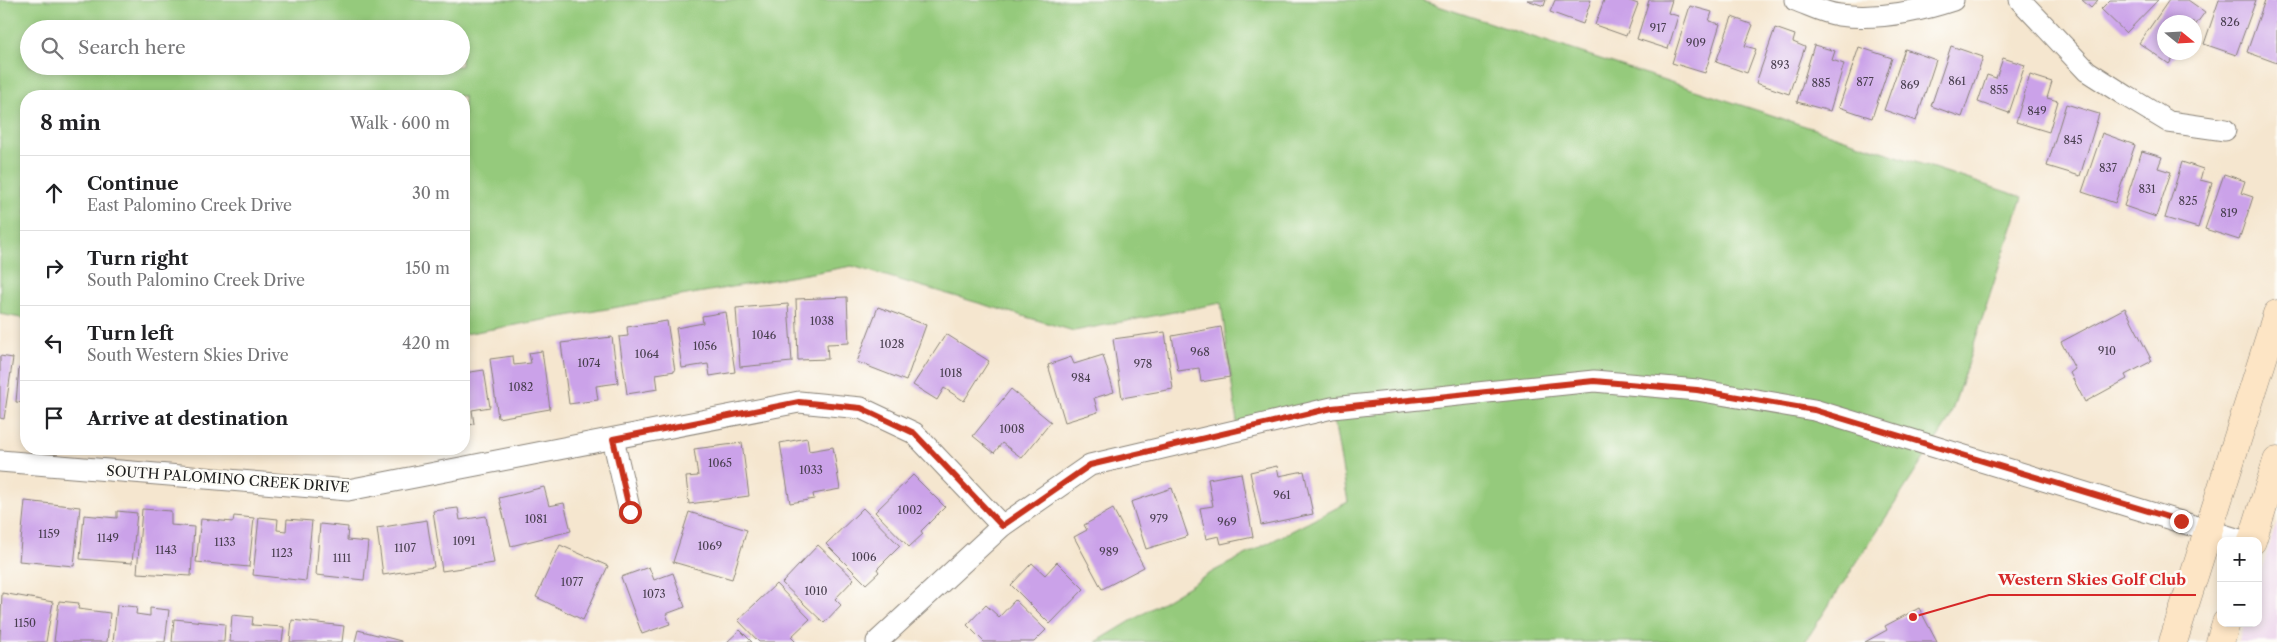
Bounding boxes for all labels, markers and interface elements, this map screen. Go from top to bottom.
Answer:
north arrow [2157,15,2202,60]
house number: 826 [2220,15,2240,29]
search box [20,20,470,75]
house number: 917 [1650,21,1667,35]
icon: search [38,34,66,62]
text: Search here [78,36,186,59]
house number: 909 [1686,36,1706,50]
house number: 893 [1770,58,1790,72]
house number: 861 [1948,74,1966,88]
house number: 877 [1856,75,1874,89]
house number: 885 [1811,76,1831,90]
house number: 869 [1900,78,1920,92]
house number: 855 [1990,83,2008,97]
house number: 849 [2027,104,2047,118]
text: 8 min [40,110,101,135]
text: Walk · 600 m [350,113,450,133]
house number: 845 [2064,133,2082,147]
house number: 837 [2099,161,2118,175]
text: Continue [87,172,179,195]
icon: ahead [40,179,68,207]
house number: 831 [2138,182,2156,196]
text: 30 m [412,183,450,203]
house number: 825 [2179,194,2197,208]
text: East Palomino Creek Drive [87,195,292,215]
house number: 819 [2220,206,2238,220]
text: Turn right [87,247,188,270]
icon: right [40,254,68,282]
text: 150 m [405,258,450,278]
text: South Palomino Creek Drive [87,270,305,290]
house number: 1038 [810,314,834,328]
text: Turn left [87,322,174,345]
house number: 1046 [752,328,777,342]
icon: left [40,329,68,357]
text: 420 m [402,333,450,353]
house number: 1028 [880,337,904,351]
house number: 1056 [693,339,718,353]
house number: 910 [2098,344,2116,358]
text: South Western Skies Drive [87,345,289,365]
house number: 968 [1190,345,1210,359]
house number: 1064 [635,347,659,361]
house number: 1074 [577,356,601,370]
house number: 978 [1134,357,1152,371]
house number: 1018 [940,366,962,380]
house number: 984 [1071,371,1091,385]
house number: 1082 [509,380,533,394]
icon: arrive [40,404,68,432]
text: Arrive at destination [87,407,288,430]
house number: 1008 [999,422,1025,436]
house number: 1065 [708,456,732,470]
street label: SOUTH PALOMINO CREEK DRIVE [106,462,350,496]
house number: 1033 [799,463,823,477]
house number: 961 [1273,488,1291,502]
route start [619,501,642,524]
house number: 1002 [898,503,922,517]
route end [2170,510,2193,533]
house number: 1081 [525,512,548,526]
house number: 979 [1150,512,1168,526]
house number: 969 [1217,515,1237,529]
house number: 1159 [38,527,60,541]
house number: 1149 [97,531,119,545]
house number: 1091 [453,534,476,548]
house number: 1133 [214,535,236,549]
map controls [2217,537,2262,627]
button: + [2217,537,2262,582]
house number: 1069 [698,539,722,553]
house number: 1107 [394,541,416,555]
house number: 1143 [155,543,177,557]
house number: 989 [1099,545,1119,559]
house number: 1123 [271,546,293,560]
house number: 1006 [851,550,877,564]
house number: 1111 [333,551,352,565]
callout: Western Skies Golf Club [1989,565,2196,595]
text: Western Skies Golf Club [1997,570,2186,589]
house number: 1077 [561,575,584,589]
button: − [2217,582,2262,627]
house number: 1010 [804,584,828,598]
house number: 1073 [642,587,666,601]
house number: 1150 [14,616,36,630]

